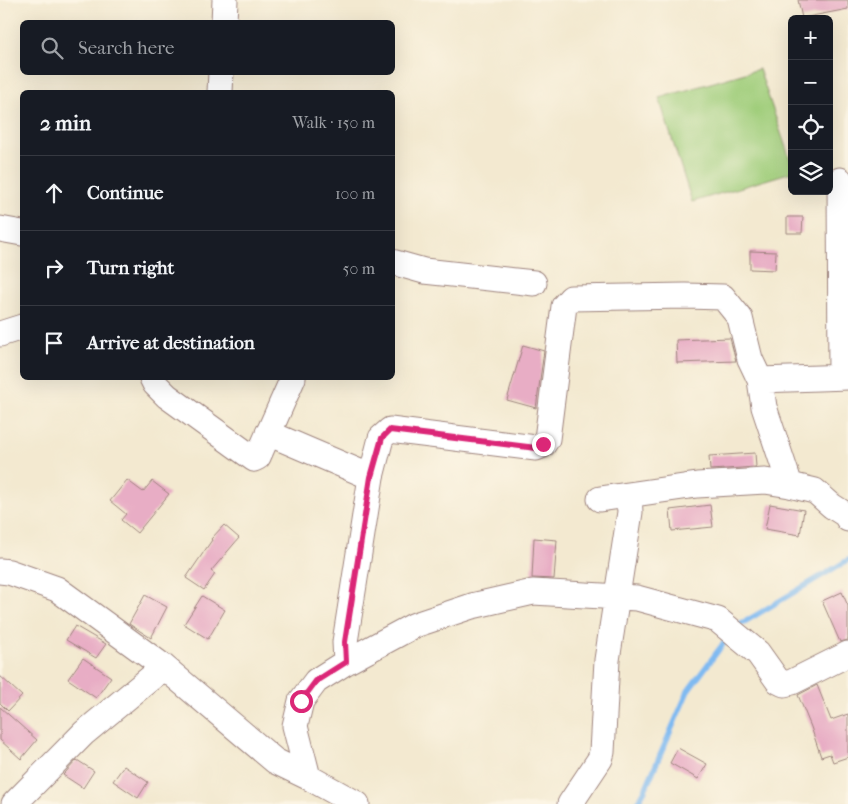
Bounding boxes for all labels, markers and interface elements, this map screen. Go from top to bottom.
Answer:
map controls [788,15,833,195]
button: + [788,15,833,60]
search box [20,20,395,75]
icon: search [38,34,66,62]
text: Search here [78,37,174,59]
button: − [788,60,833,105]
button: locate [788,105,833,150]
text: 2 min [40,111,91,135]
text: Walk · 150 m [292,113,375,132]
button: layers [788,150,833,195]
icon: ahead [40,179,68,207]
text: Continue [87,182,163,204]
text: 100 m [335,184,375,203]
icon: right [40,254,68,282]
text: Turn right [87,257,174,279]
text: 50 m [343,259,375,278]
icon: arrive [40,329,68,357]
text: Arrive at destination [87,332,255,354]
route end [532,433,555,456]
route start [290,690,313,713]

